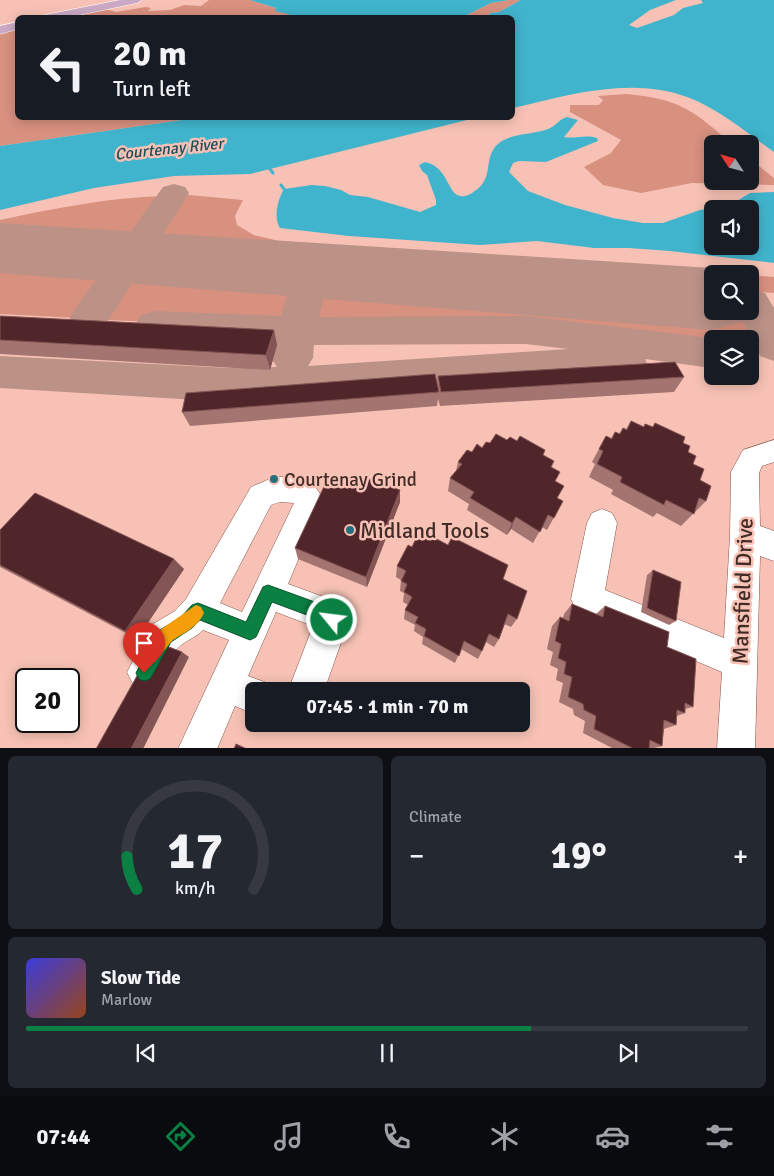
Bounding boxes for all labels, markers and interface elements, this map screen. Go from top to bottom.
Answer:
text: 20 m [113,32,187,75]
icon: left [30,35,95,100]
text: Turn left [113,75,191,102]
water label: Courtenay River [114,133,226,165]
north arrow [704,135,759,190]
map controls [704,135,759,385]
button: sound [704,200,759,255]
button: search [704,265,759,320]
button: layers [704,330,759,385]
place label: Courtenay Grind [284,468,417,492]
marker: Courtenay Grind [268,473,280,485]
place label: Midland Tools [360,517,490,544]
street label: Mansfield Drive [726,517,759,665]
marker: Midland Tools [344,524,356,536]
position arrow [305,593,357,645]
pin [123,622,165,673]
icon: arrive [130,629,158,657]
speed limit sign: 20 [15,668,80,733]
text: 07:45 · 1 min · 70 m [307,695,468,719]
text: Climate [409,807,462,827]
text: 17 [167,819,224,883]
text: 19° [550,832,607,879]
text: − [409,839,424,873]
text: + [733,839,748,873]
text: km/h [175,877,216,899]
text: Slow Tide [101,966,181,990]
text: Marlow [101,990,152,1010]
icon: previous [132,1039,160,1067]
icon: pause [373,1039,401,1067]
icon: next [614,1039,642,1067]
icon: directions [163,1119,198,1154]
icon: music [271,1119,306,1154]
icon: phone [379,1119,414,1154]
icon: climate [487,1119,522,1154]
icon: car [595,1119,630,1154]
icon: filters [702,1119,737,1154]
text: 07:44 [36,1123,90,1150]

